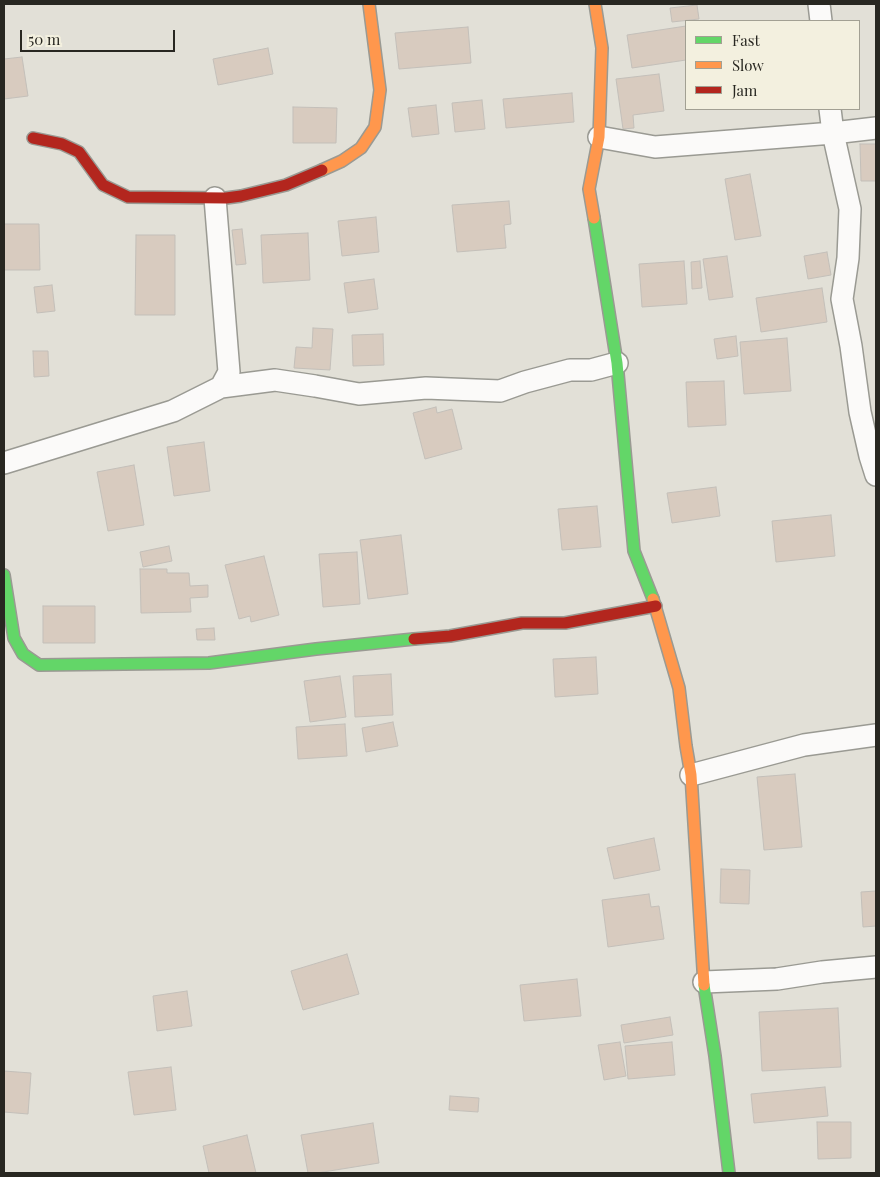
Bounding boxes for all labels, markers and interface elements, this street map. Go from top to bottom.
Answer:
scale bar [22,20,178,52]
legend [685,20,860,110]
text: 50 m [28,29,60,49]
text: Fast [732,30,760,50]
text: Slow [732,55,764,75]
text: Jam [732,80,757,100]

